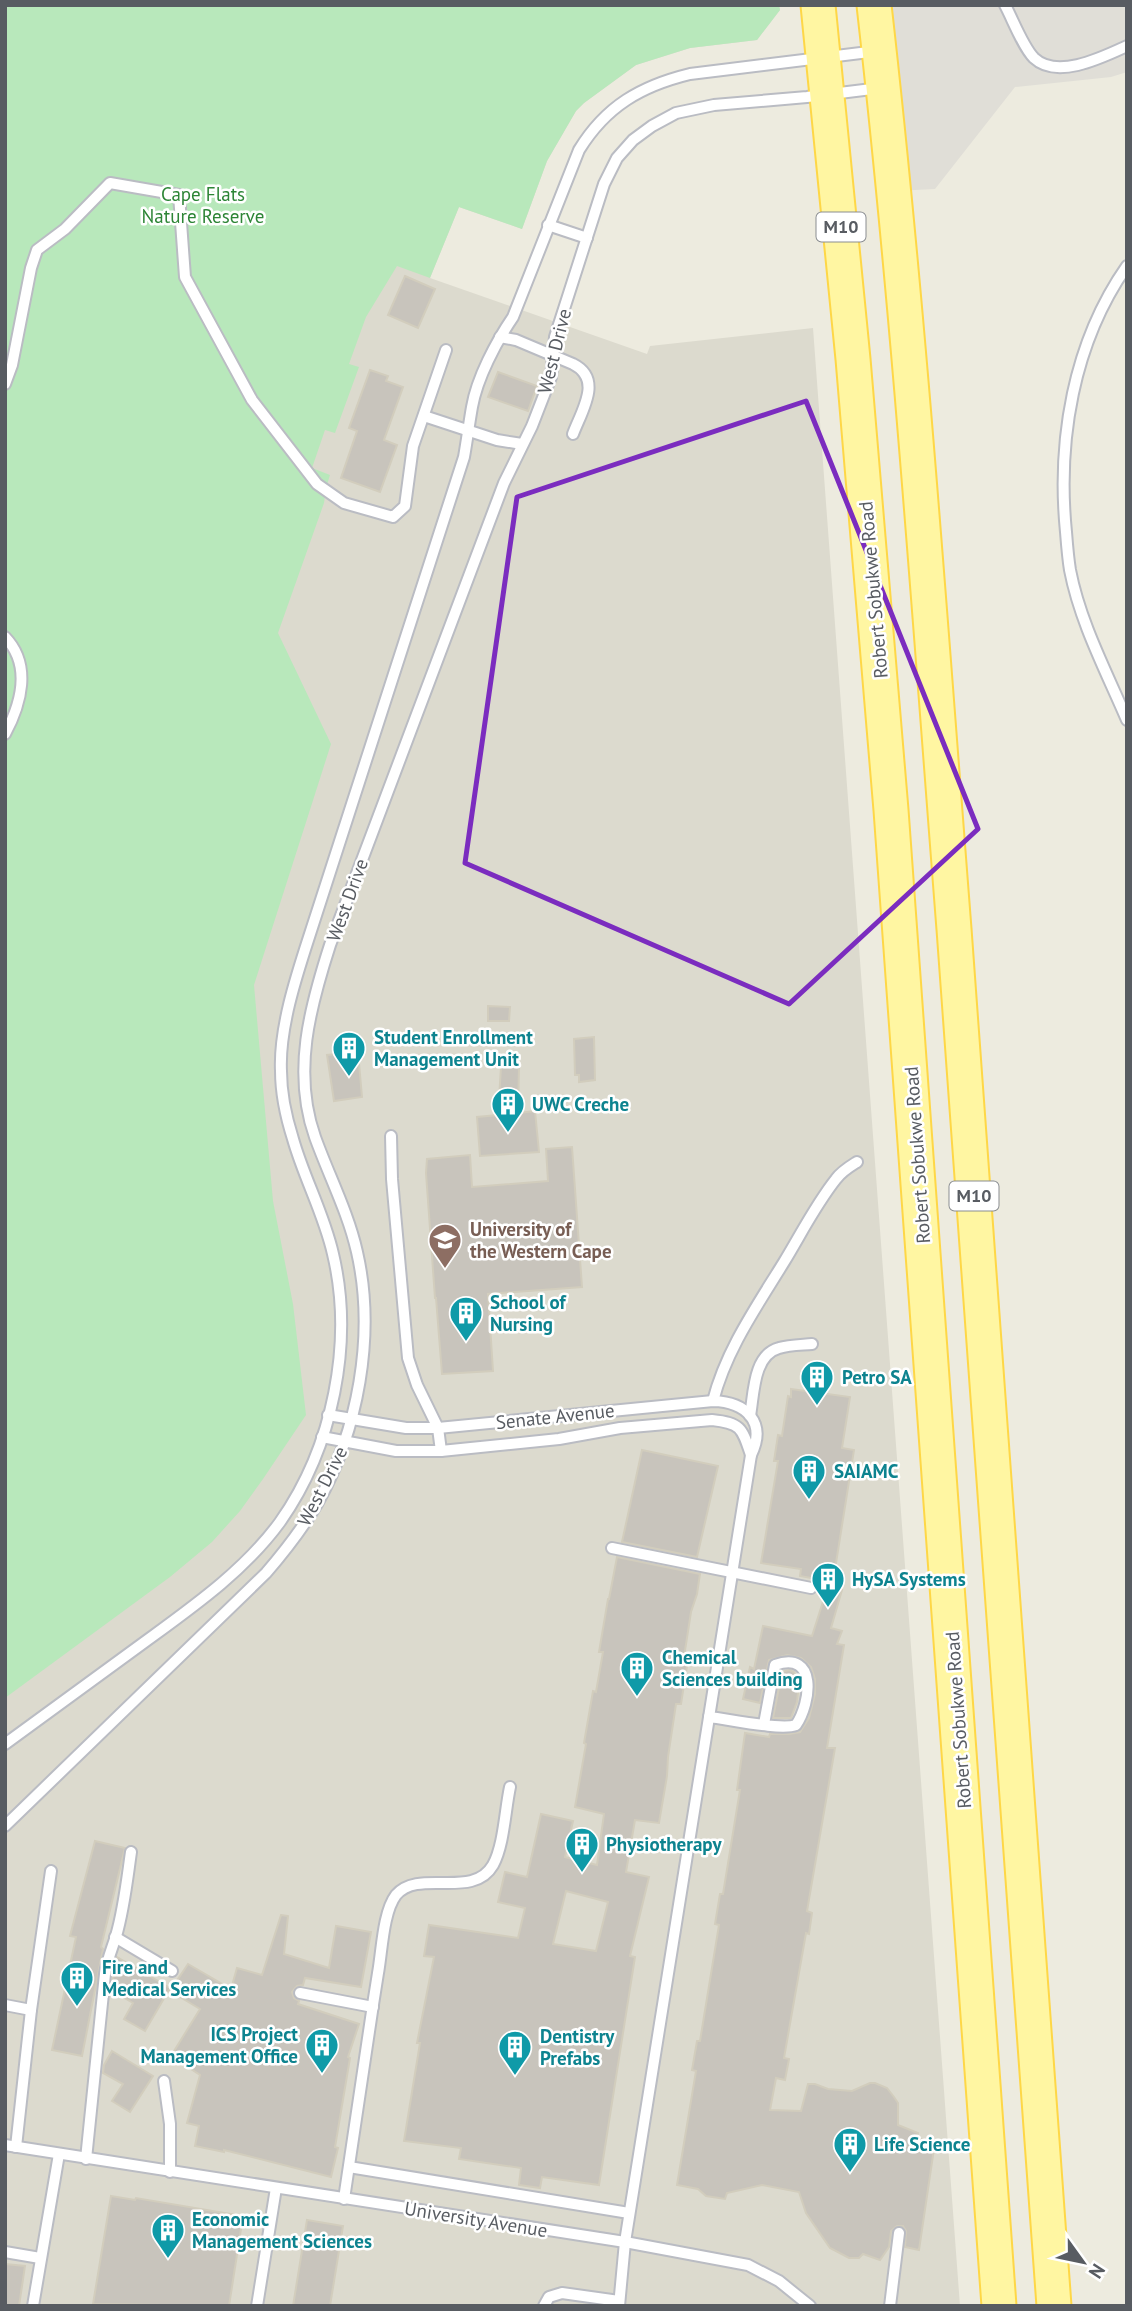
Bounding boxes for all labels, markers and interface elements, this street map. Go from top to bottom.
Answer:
park label: Cape Flats Nature Reserve [142,182,264,228]
road number: M10 [816,212,866,242]
street label: West Drive [532,306,576,396]
street label: Robert Sobukwe Road [853,500,893,680]
street label: West Drive [321,855,373,945]
place label: Student Enrollment Management Unit [374,1025,533,1071]
building icon: Student Enrollment Management Unit [330,1029,368,1078]
street label: Robert Sobukwe Road [899,1066,935,1244]
building icon: UWC Creche [489,1085,527,1134]
place label: UWC Creche [532,1092,629,1116]
road number: M10 [950,1182,998,1210]
place label: University of the Western Cape [470,1217,612,1263]
school or university icon: University of the Western Cape [426,1221,464,1270]
place label: School of Nursing [490,1290,567,1336]
building icon: School of Nursing [447,1294,485,1343]
building icon: Petro SA [798,1358,836,1407]
place label: Petro SA [842,1365,912,1389]
street label: Senate Avenue [494,1398,616,1434]
street label: West Drive [292,1442,352,1530]
building icon: SAIAMC [790,1452,828,1501]
place label: SAIAMC [834,1459,899,1483]
building icon: HySA Systems [809,1560,847,1609]
place label: HySA Systems [852,1567,966,1591]
street label: Robert Sobukwe Road [940,1631,976,1809]
place label: Chemical Sciences building [662,1645,803,1691]
building icon: Chemical Sciences building [618,1649,656,1698]
building icon: Physiotherapy [563,1825,601,1874]
place label: Physiotherapy [606,1832,722,1856]
place label: Fire and Medical Services [102,1955,236,2001]
building icon: Fire and Medical Services [58,1959,96,2008]
place label: ICS Project Management Office [140,2022,298,2068]
place label: Dentistry Prefabs [540,2024,615,2070]
building icon: ICS Project Management Office [303,2026,341,2075]
building icon: Dentistry Prefabs [496,2028,534,2077]
building icon: Life Science [831,2125,869,2174]
place label: Life Science [874,2132,970,2156]
street label: University Avenue [403,2196,549,2242]
place label: Economic Management Sciences [192,2207,372,2253]
building icon: Economic Management Sciences [149,2211,187,2260]
north arrow [1048,2227,1118,2297]
text: N [1084,2259,1111,2283]

